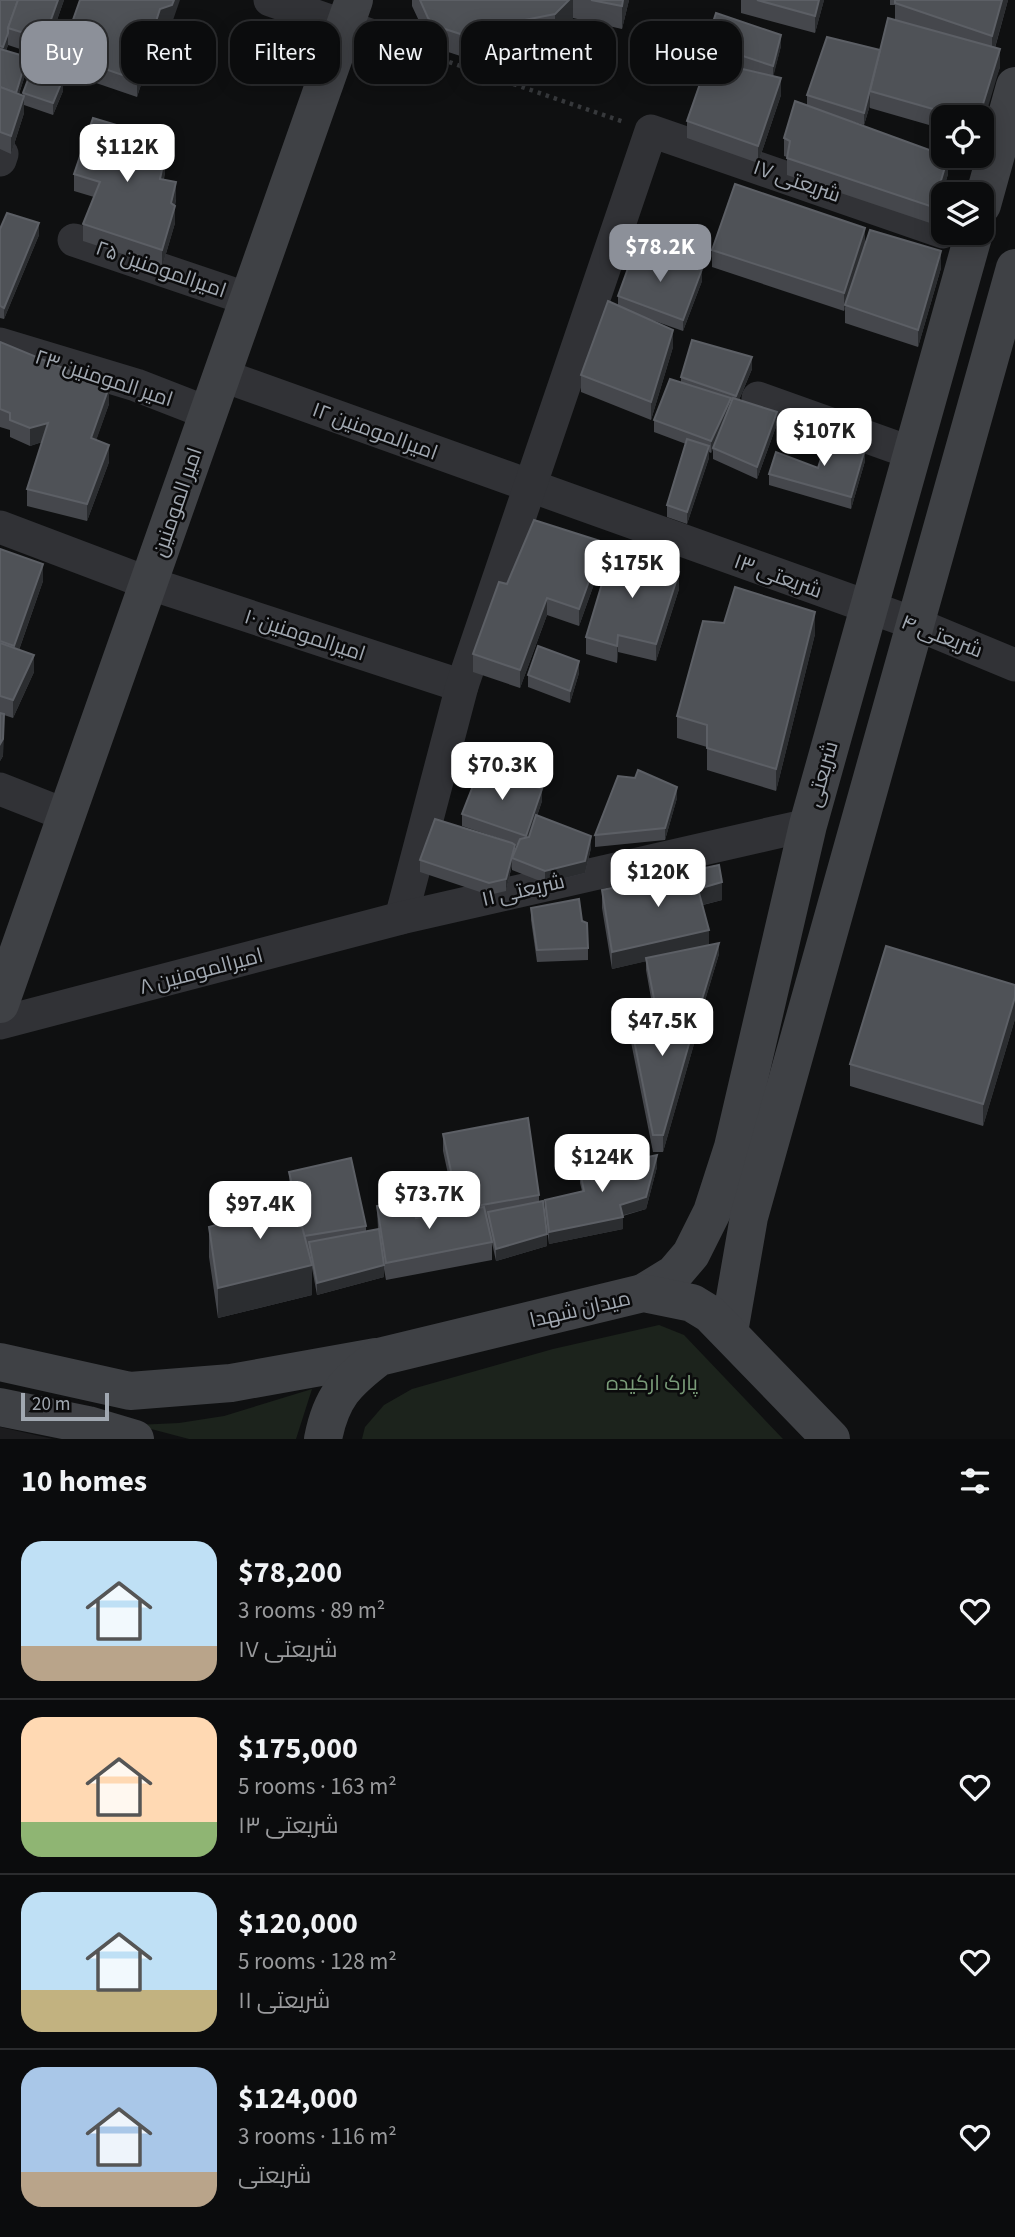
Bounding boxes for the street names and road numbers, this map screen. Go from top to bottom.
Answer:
street label: شریعتی ۱۷ [749,152,845,210]
street label: امیرالمومنین ۲۵ [92,233,230,305]
street label: امیر المومنین ۲۳ [31,342,177,414]
street label: امیرالمومنین ۱۲ [308,394,442,468]
street label: امیر المومنین [144,443,210,561]
street label: شریعتی ۱۳ [730,546,826,606]
street label: امیرالمومنین ۱۰ [241,601,369,669]
street label: شریعتی ۴ [897,607,987,665]
street label: شریعتی [798,738,846,810]
street label: شریعتی ۱۱ [479,866,567,914]
street label: امیرالمومنین ۸ [136,940,266,1002]
street label: میدان شهدا [527,1283,633,1335]

